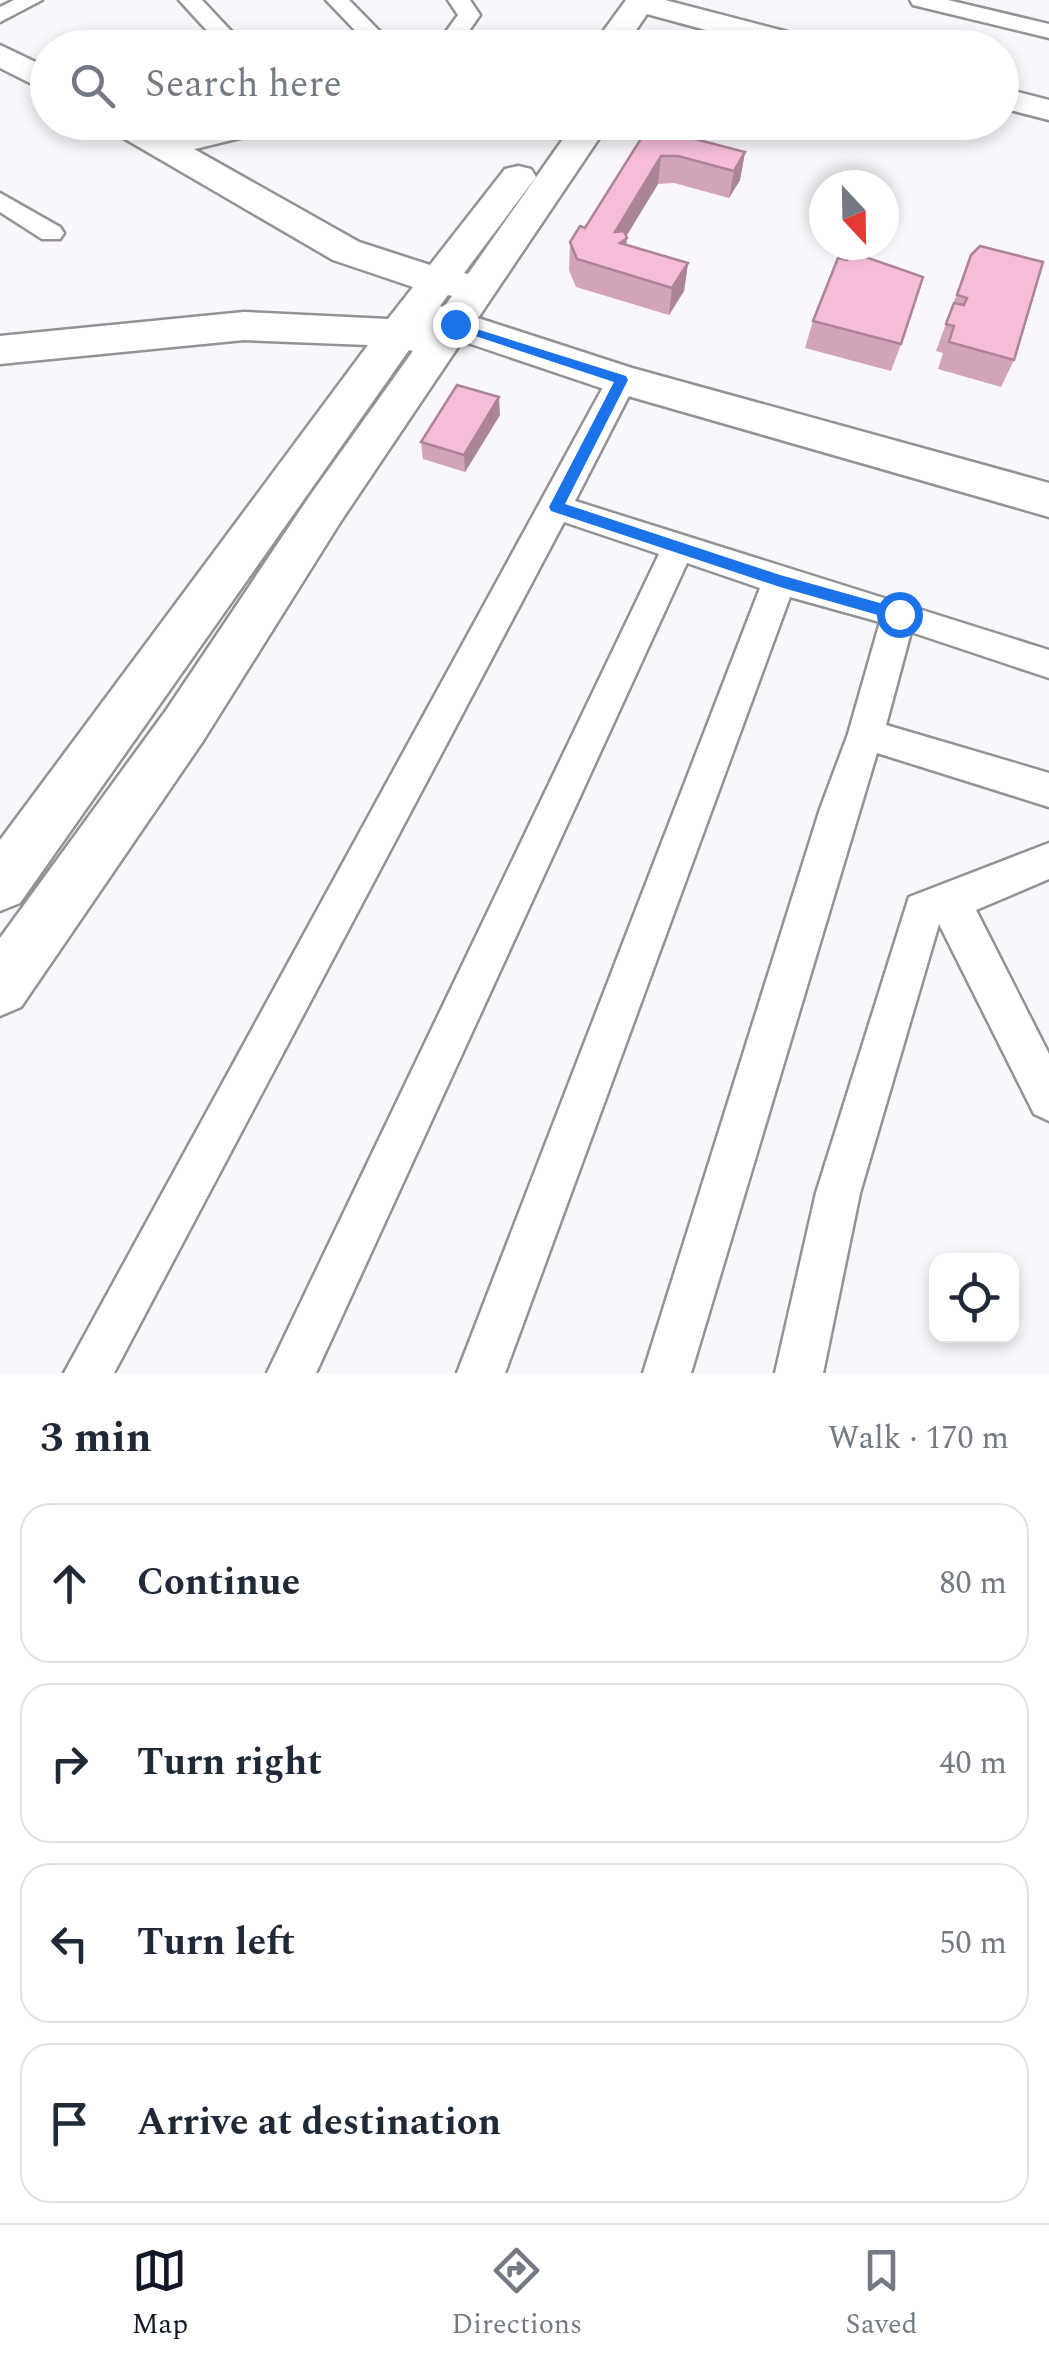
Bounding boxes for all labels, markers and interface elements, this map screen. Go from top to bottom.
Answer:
search box [30,30,1019,140]
text: Search here [145,56,342,114]
icon: search [65,58,120,113]
north arrow [809,170,899,260]
route end [433,302,479,348]
route start [877,592,923,638]
map controls [929,1253,1019,1343]
button: locate [929,1253,1019,1343]
text: 3 min [40,1407,152,1470]
text: Walk · 170 m [828,1414,1009,1463]
text: Continue [137,1554,300,1612]
icon: ahead [42,1556,97,1611]
text: 80 m [939,1559,1007,1608]
text: Turn right [137,1734,322,1792]
icon: right [42,1736,97,1791]
text: 40 m [939,1739,1007,1788]
text: Turn left [137,1914,295,1972]
icon: left [42,1916,97,1971]
text: 50 m [939,1919,1007,1968]
text: Arrive at destination [137,2094,501,2152]
icon: arrive [42,2096,97,2151]
tab: Map [132,2243,188,2346]
tab: Directions [451,2243,582,2346]
tab: Saved [846,2243,917,2346]

